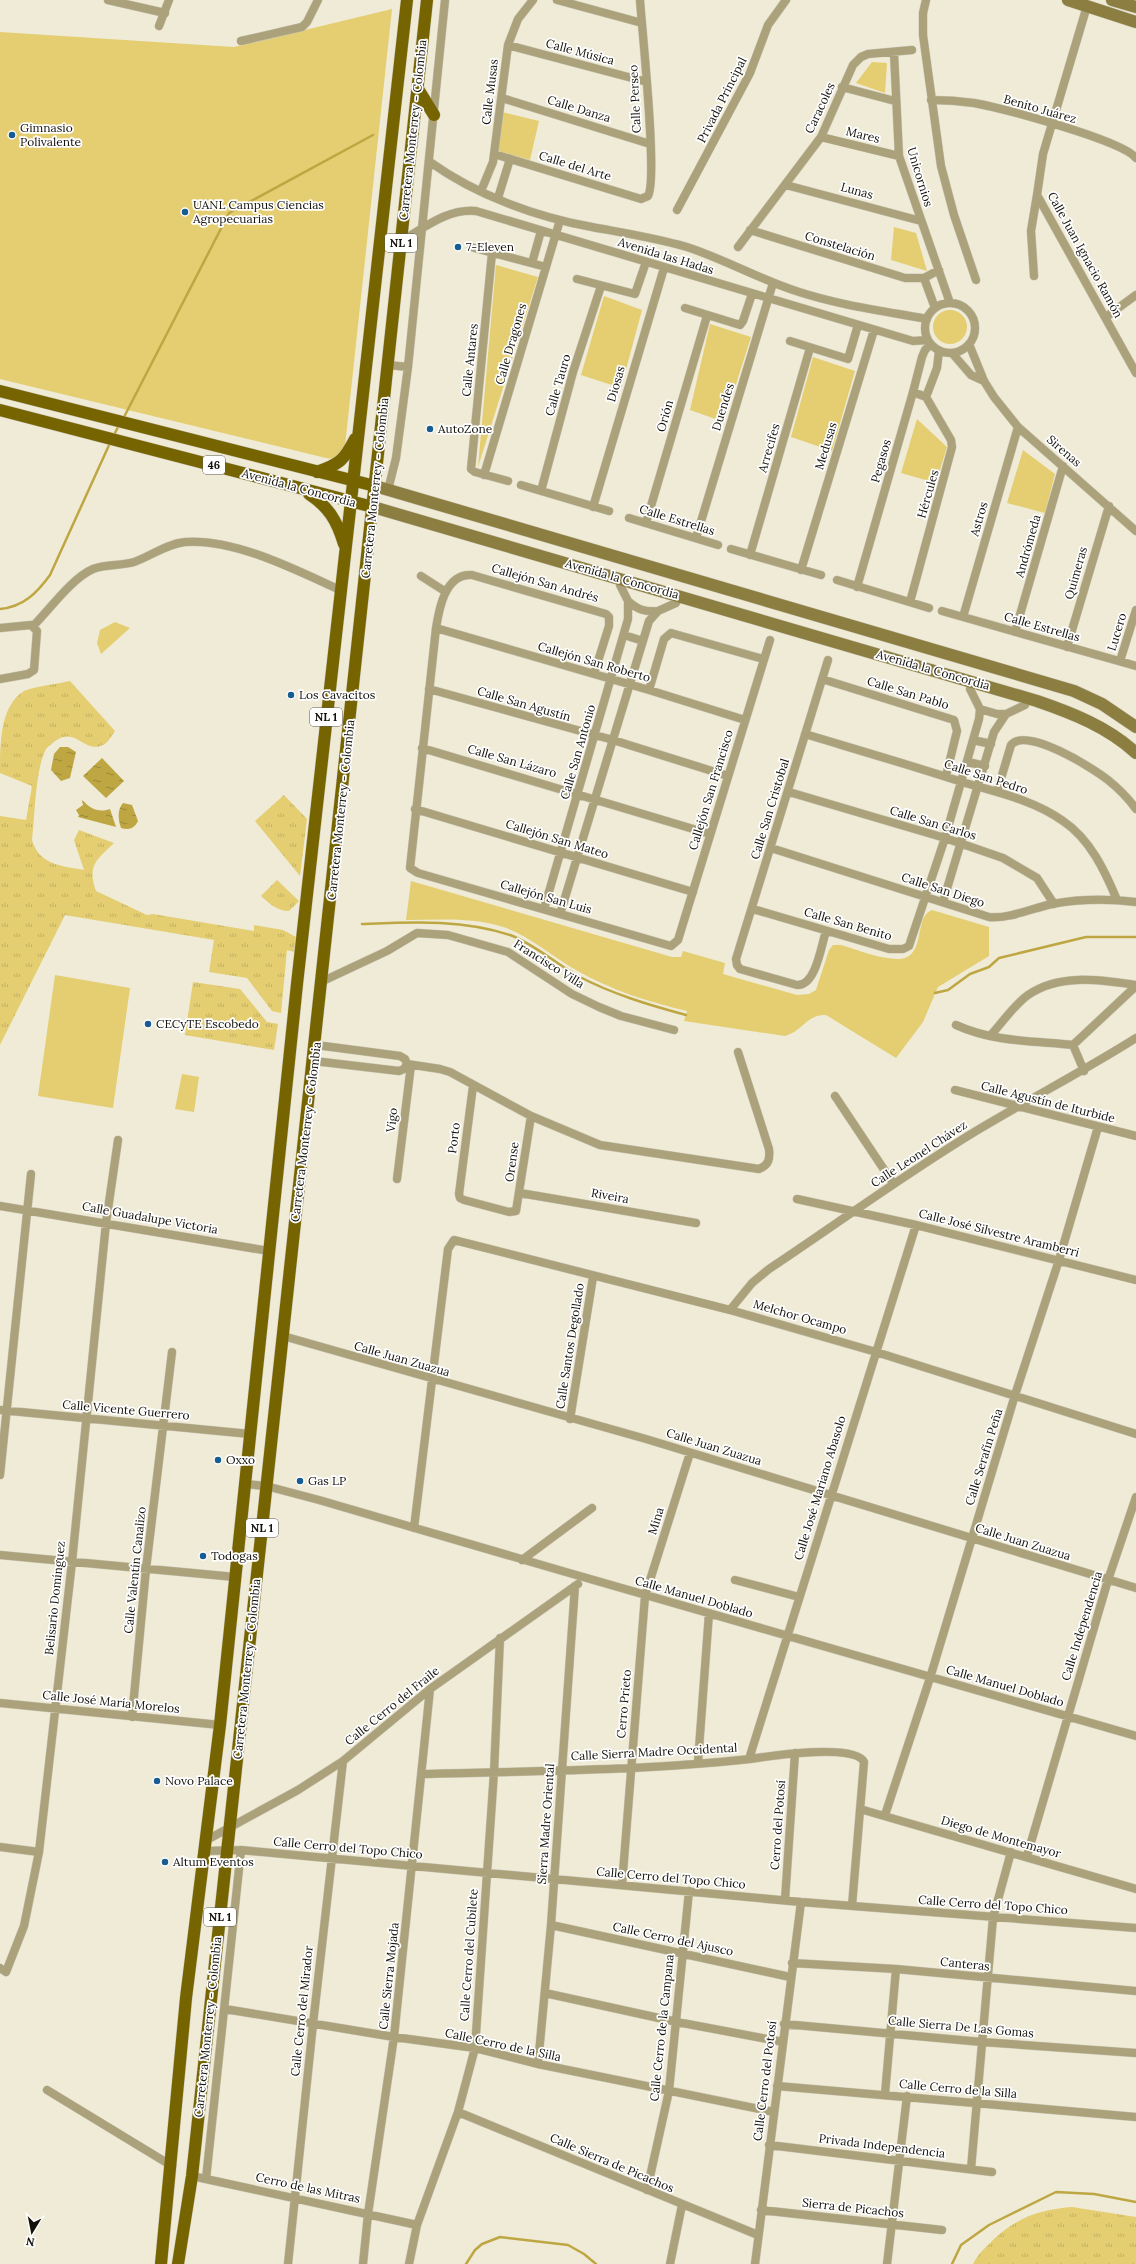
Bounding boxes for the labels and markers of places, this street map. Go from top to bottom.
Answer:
place label: Gimnasio Polivalente [20,120,82,149]
marker: Gimnasio Polivalente [7,130,17,140]
place label: UANL Campus Ciencias Agropecuarias [192,197,324,226]
marker: UANL Campus Ciencias Agropecuarias [180,207,190,217]
place label: 7-Eleven [466,239,514,254]
marker: 7-Eleven [453,242,463,252]
place label: AutoZone [437,421,493,436]
marker: AutoZone [425,424,435,434]
place label: Los Cavacitos [299,687,376,702]
marker: Los Cavacitos [286,690,296,700]
place label: CECyTE Escobedo [156,1016,259,1031]
marker: CECyTE Escobedo [143,1019,153,1029]
place label: Oxxo [226,1452,255,1467]
marker: Oxxo [213,1455,223,1465]
place label: Gas LP [308,1473,346,1488]
marker: Gas LP [295,1476,305,1486]
place label: Todogas [211,1548,258,1563]
marker: Todogas [198,1551,208,1561]
place label: Novo Palace [165,1773,233,1788]
marker: Novo Palace [152,1776,162,1786]
place label: Altum Eventos [172,1854,254,1869]
marker: Altum Eventos [160,1857,170,1867]

